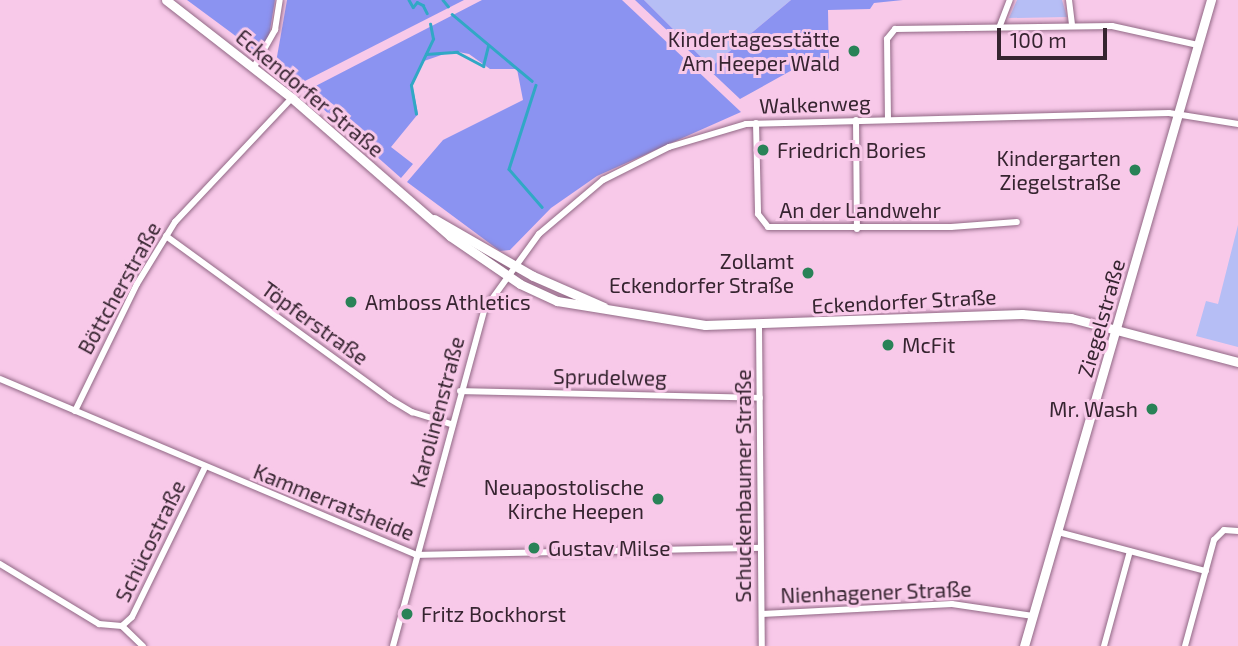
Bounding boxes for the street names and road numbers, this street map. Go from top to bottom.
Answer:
street label: Eckendorfer Straße [231,24,389,162]
street label: Walkenweg [759,89,871,119]
street label: An der Landwehr [779,197,941,223]
street label: Böttcherstraße [72,218,166,358]
street label: Ziegelstraße [1072,256,1130,380]
street label: Töpferstraße [257,276,373,370]
street label: Eckendorfer Straße [811,284,997,318]
street label: Karolinenstraße [405,334,469,490]
street label: Sprudelweg [553,363,667,391]
street label: Schuckenbaumer Straße [730,369,756,603]
street label: Kammerratsheide [250,458,418,546]
street label: Schücostraße [110,476,190,606]
street label: Nienhagener Straße [780,576,972,608]

